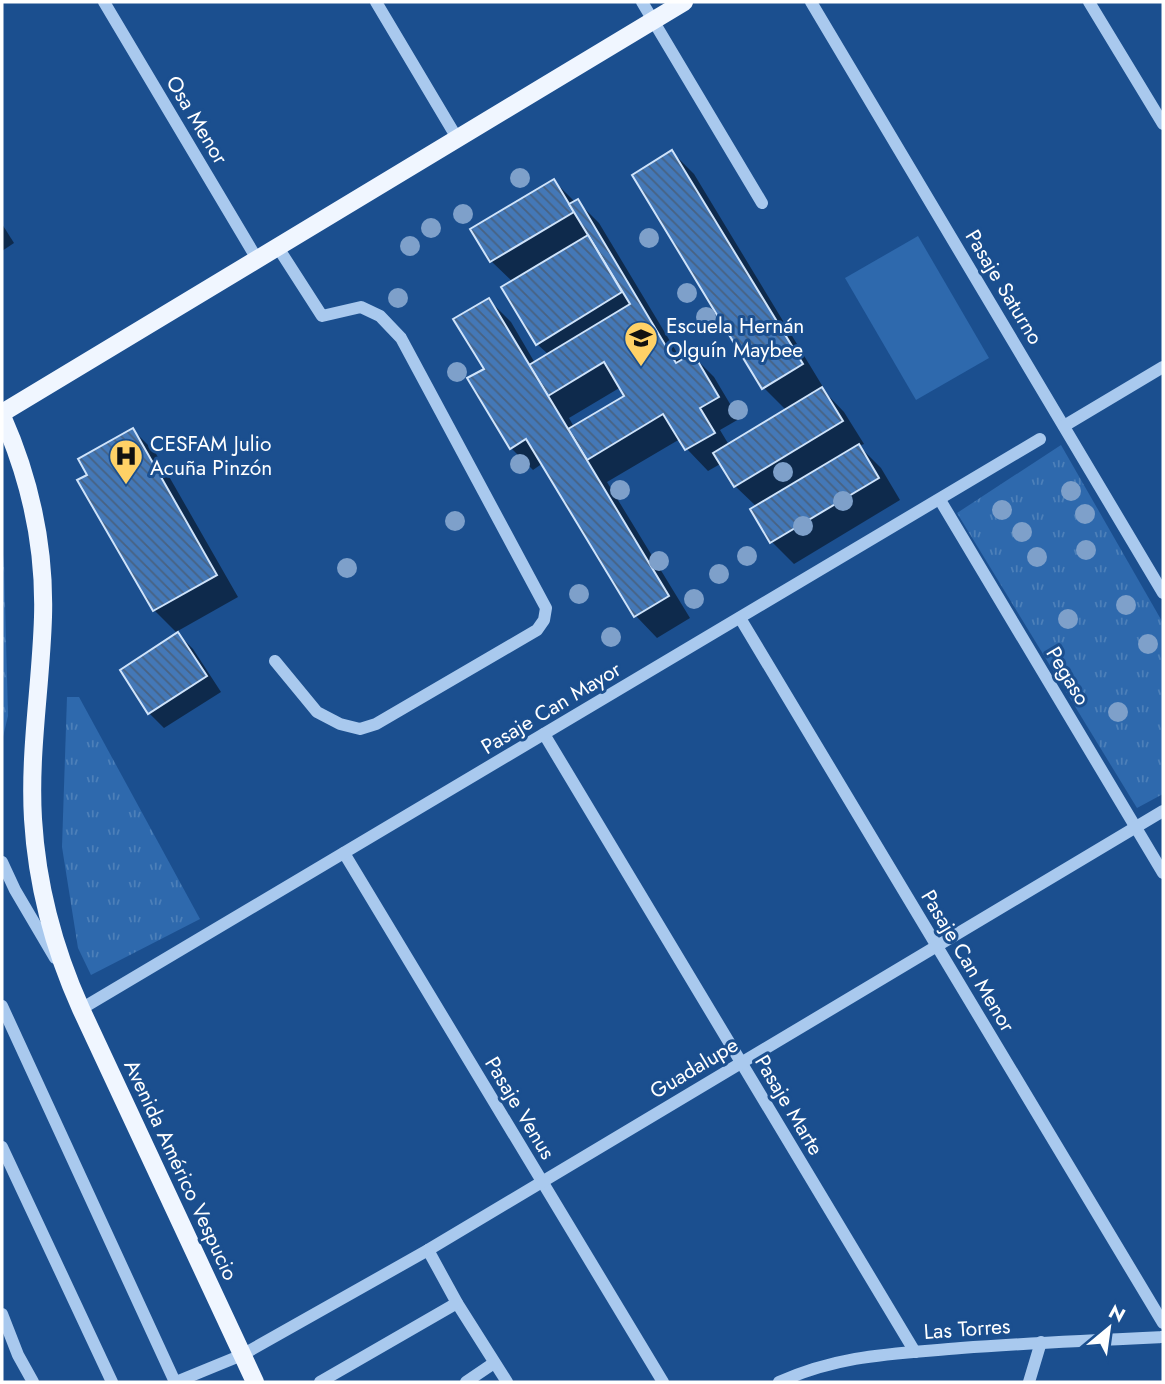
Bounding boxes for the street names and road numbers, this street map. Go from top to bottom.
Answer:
street label: Osa Menor [159,70,236,171]
street label: Pasaje Saturno [958,224,1050,350]
street label: Pegaso [1039,641,1097,711]
street label: Pasaje Can Mayor [475,654,627,762]
street label: Pasaje Can Menor [914,884,1023,1039]
street label: Guadalupe [644,1030,744,1106]
street label: Pasaje Marte [747,1049,831,1161]
street label: Pasaje Venus [477,1051,563,1165]
street label: Avenida Américo Vespucio [117,1055,245,1285]
street label: Las Torres [923,1311,1011,1347]

